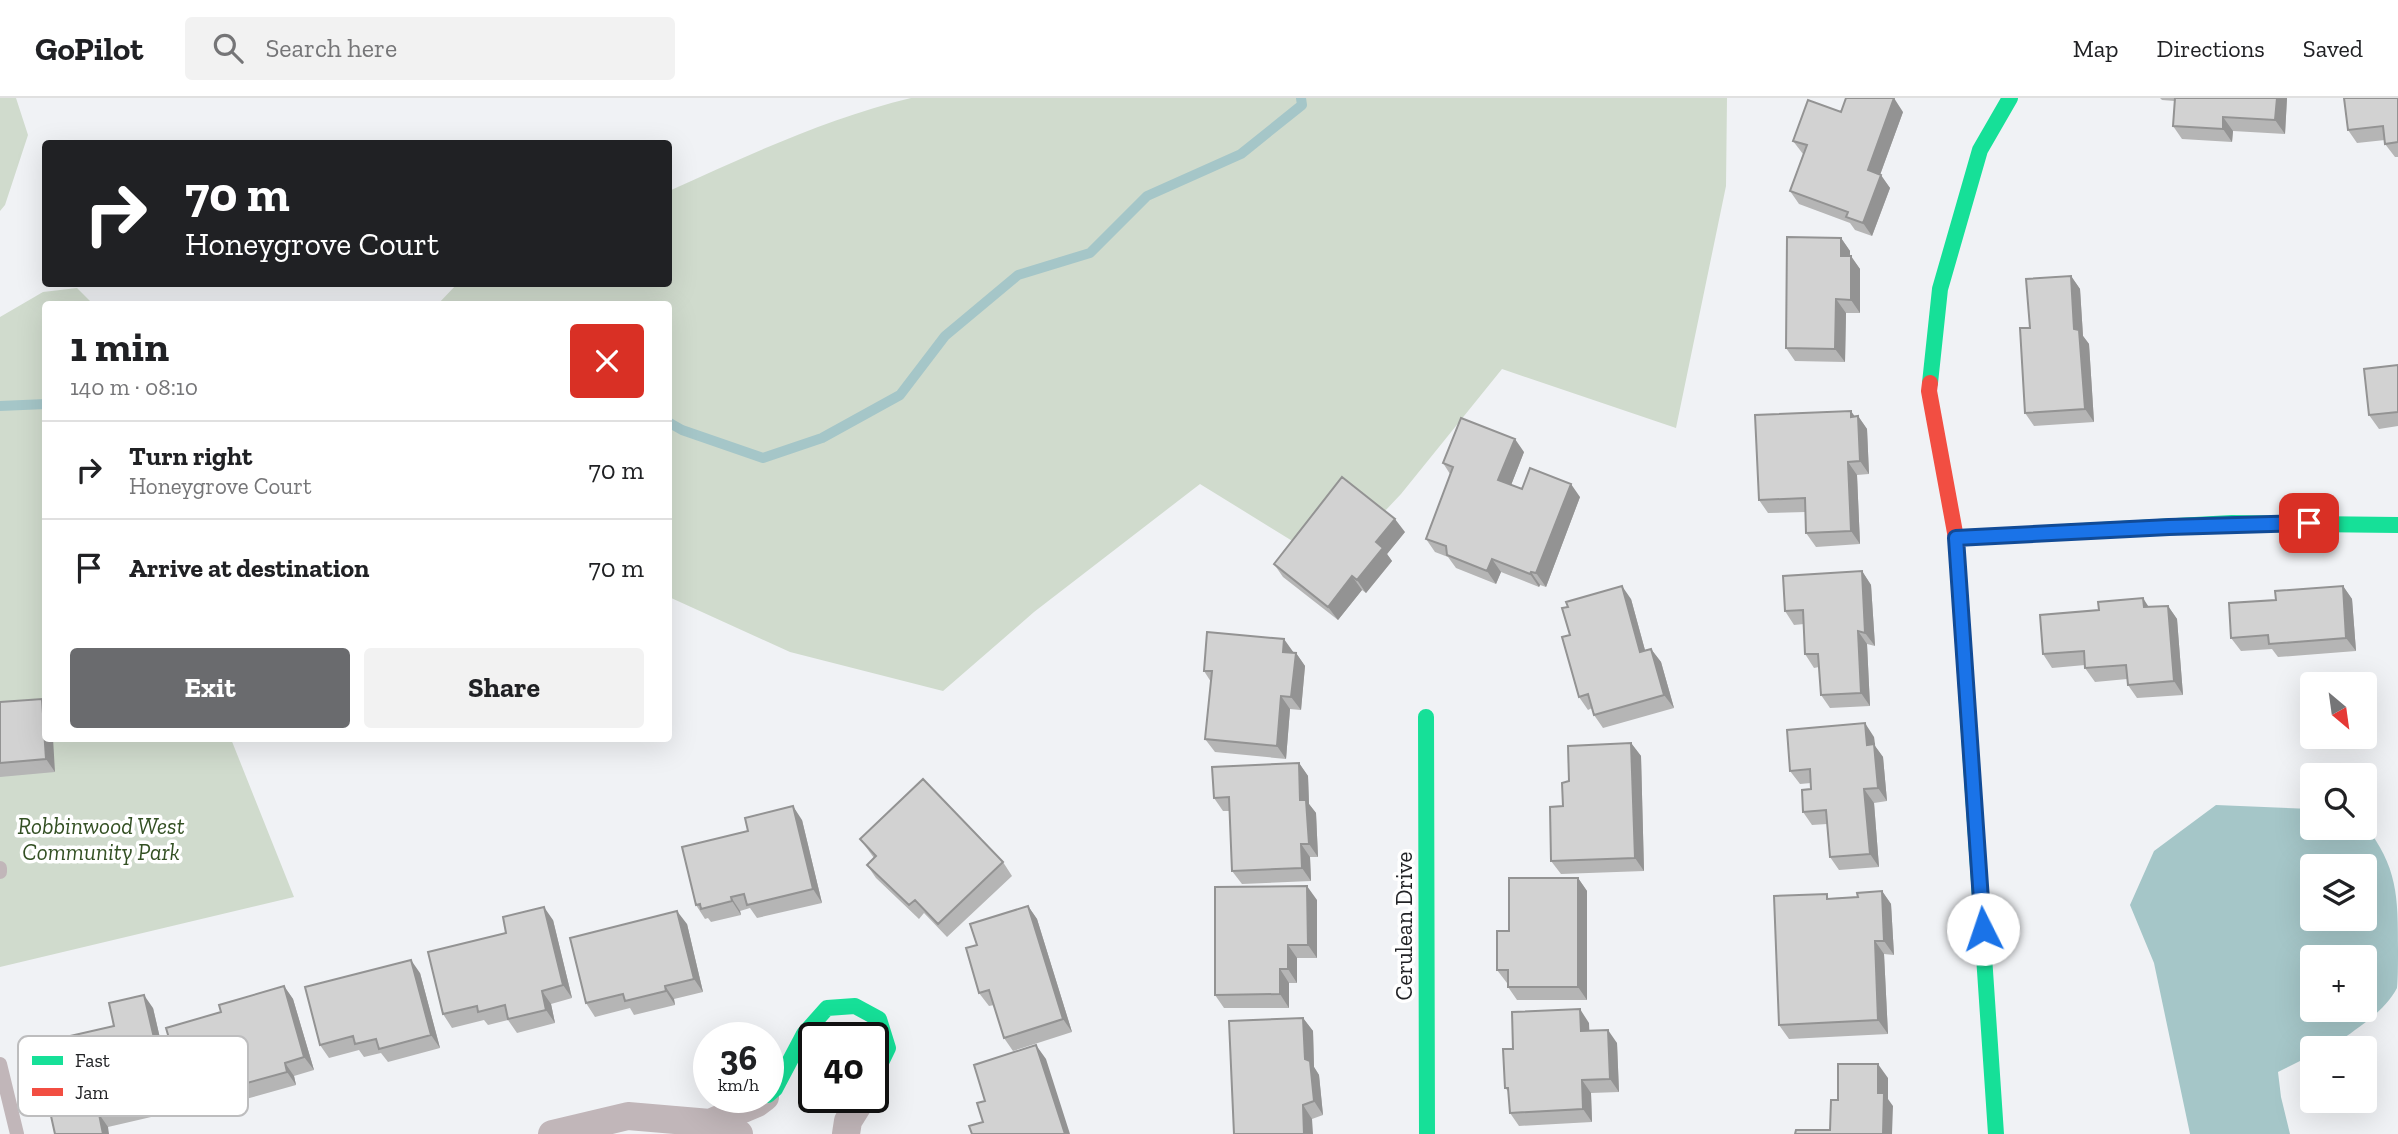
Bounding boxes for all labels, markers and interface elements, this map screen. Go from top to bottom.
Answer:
search box [185,17,675,80]
text: GoPilot [35,29,143,68]
icon: search [209,29,247,67]
text: Search here [265,32,397,64]
text: Map [2073,34,2119,63]
text: Directions [2157,34,2265,63]
text: Saved [2303,34,2363,63]
text: 70 m [185,165,290,224]
icon: right [70,168,161,259]
text: Honeygrove Court [185,225,439,263]
text: 1 min [70,321,169,372]
button: close [570,324,644,398]
text: 140 m · 08:10 [70,373,198,401]
text: Turn right [129,440,252,472]
icon: right [70,451,108,489]
text: 70 m [588,454,644,486]
text: Honeygrove Court [129,472,311,500]
pin [2279,493,2339,553]
icon: arrive [2290,504,2328,542]
icon: arrive [70,549,108,587]
text: Arrive at destination [129,552,369,584]
text: 70 m [588,552,644,584]
button: Exit [70,648,350,728]
button: Share [364,648,644,728]
north arrow [2300,672,2376,749]
map controls [2300,672,2377,1113]
button: search [2300,763,2377,840]
park label: Robbinwood West Community Park [17,812,185,866]
street label: Cerulean Drive [1390,852,1418,1000]
button: layers [2300,854,2377,931]
position arrow [1946,892,2020,966]
button: + [2300,945,2377,1022]
speed limit sign: 40 [798,1022,889,1113]
legend [18,1036,248,1116]
button: − [2300,1036,2377,1113]
text: 36 [720,1037,757,1079]
text: Fast [75,1049,110,1072]
text: km/h [718,1074,759,1096]
text: Jam [75,1081,109,1104]

